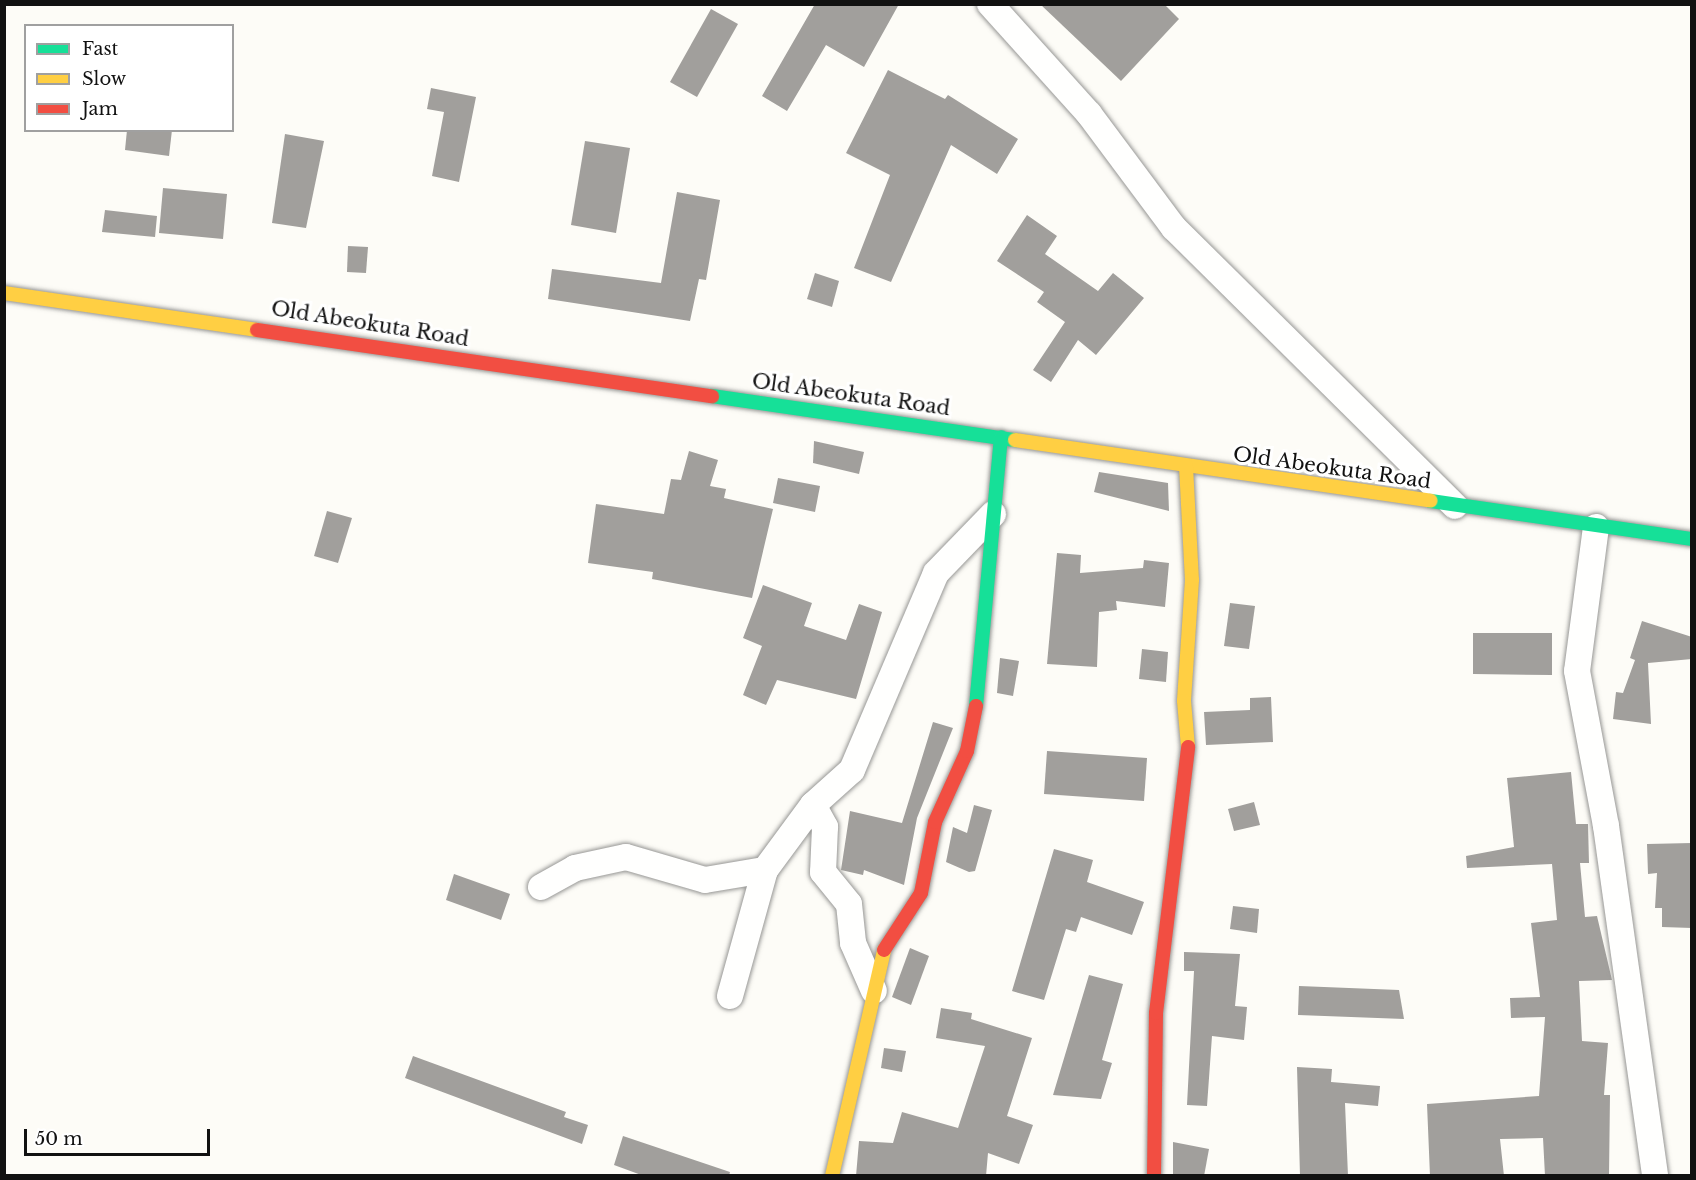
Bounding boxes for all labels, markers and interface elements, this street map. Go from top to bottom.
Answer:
legend [24,24,234,132]
text: Fast [82,38,118,60]
text: Slow [82,68,126,90]
text: Jam [82,98,118,120]
street label: Old Abeokuta Road [269,296,471,352]
street label: Old Abeokuta Road [750,369,952,421]
street label: Old Abeokuta Road [1231,442,1433,494]
scale bar [27,1117,213,1155]
text: 50 m [35,1128,83,1150]

